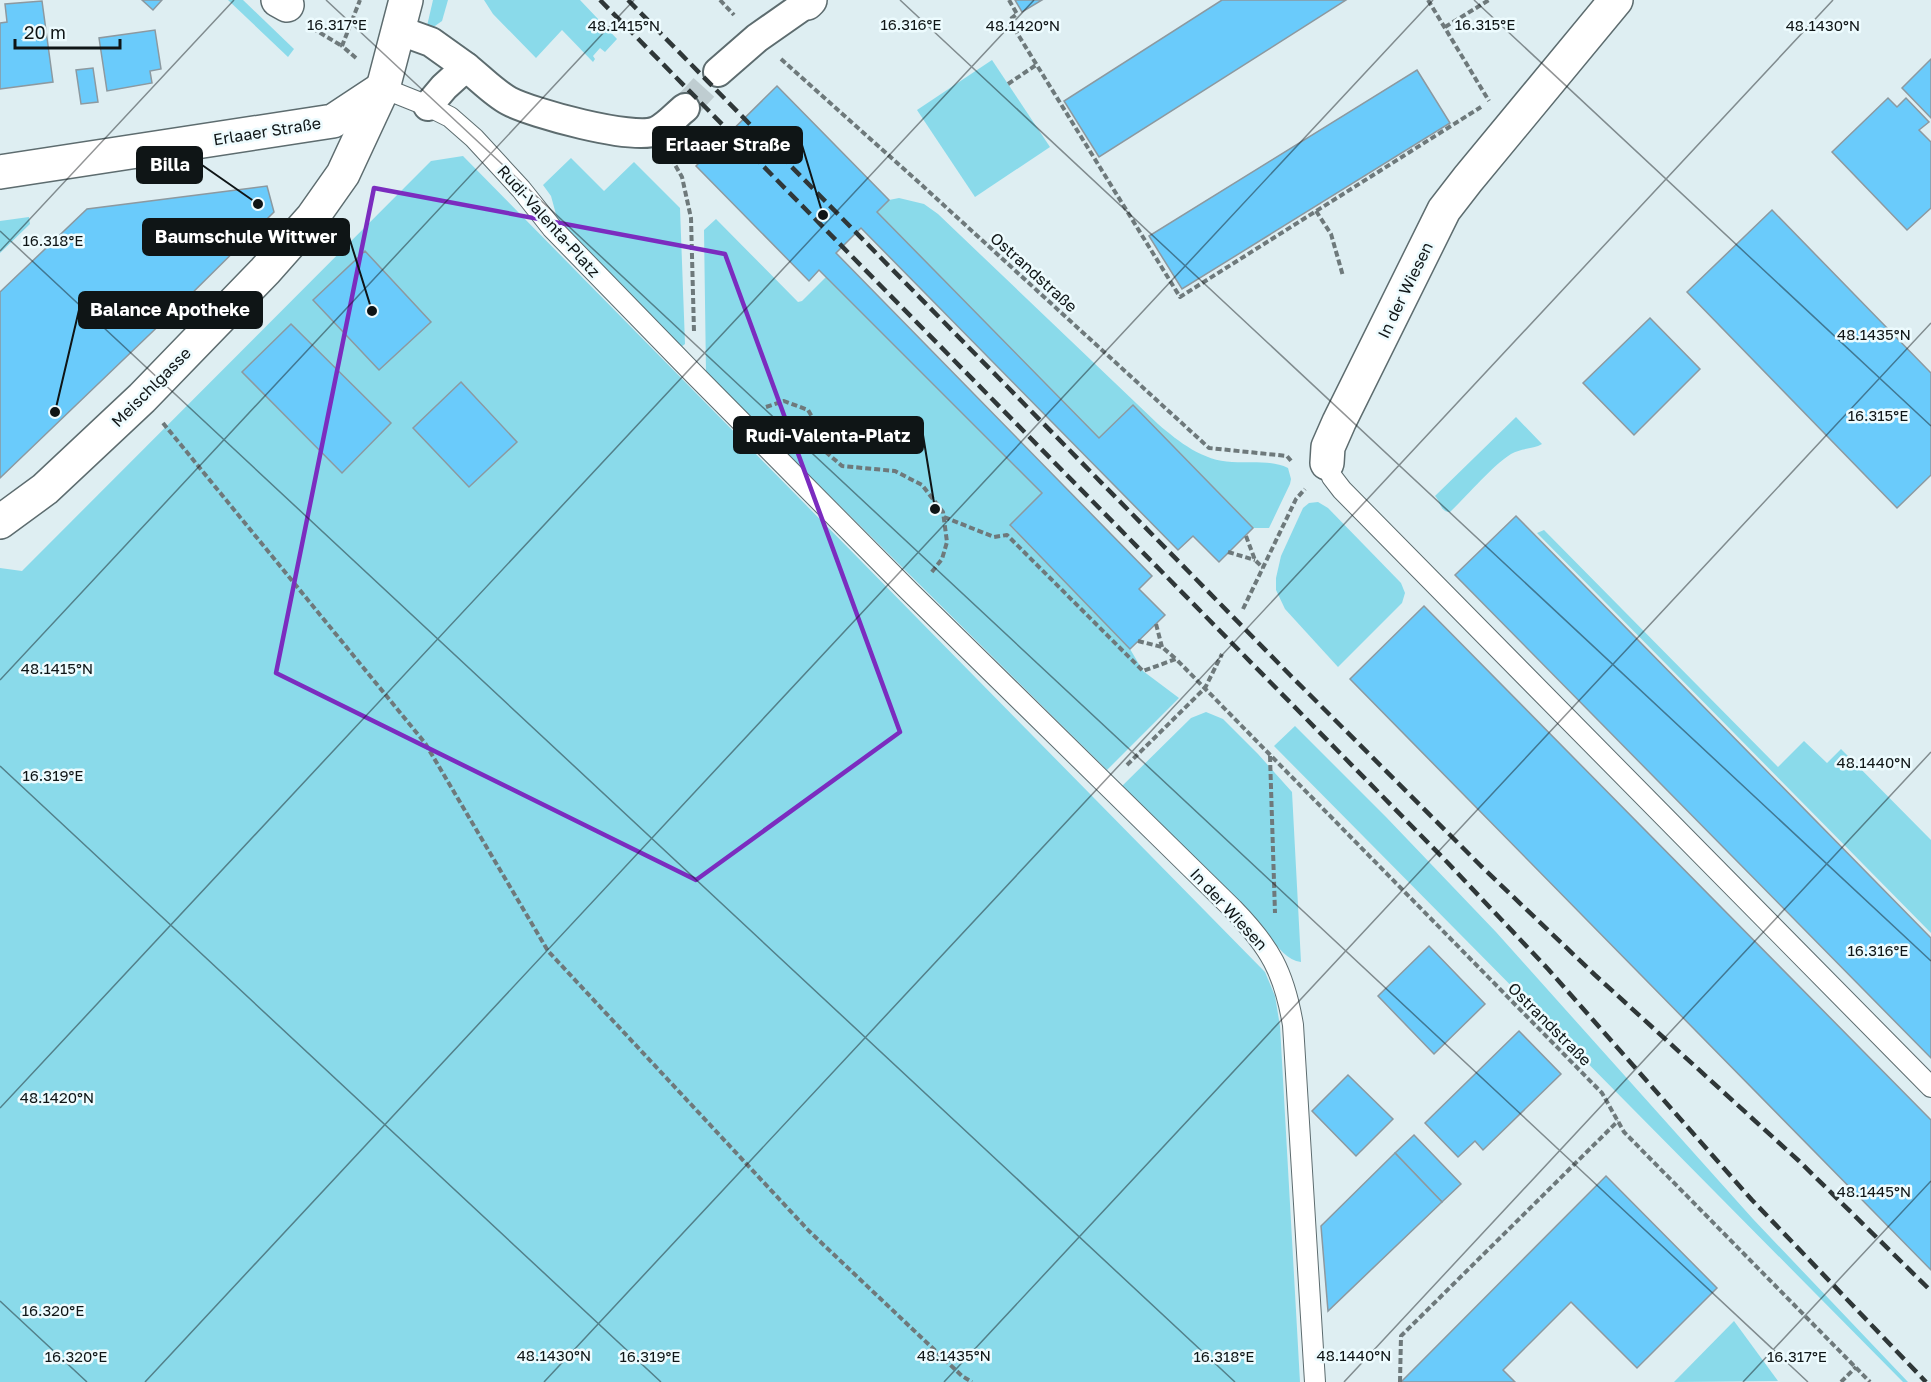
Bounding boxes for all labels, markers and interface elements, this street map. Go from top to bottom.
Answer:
scale bar [15,12,120,50]
text: 16.317°E [307,15,367,33]
text: 16.316°E [881,15,941,33]
text: 16.315°E [1455,15,1515,33]
text: 48.1415°N [588,16,660,34]
text: 48.1420°N [986,16,1060,34]
text: 48.1430°N [1786,16,1860,34]
text: 20 m [24,21,66,43]
street label: Erlaaer Straße [212,113,322,149]
callout: Erlaaer Straße [653,127,802,163]
text: Erlaaer Straße [666,133,791,155]
callout: Billa [137,147,202,183]
text: Billa [150,153,190,175]
street label: Rudi-Valenta-Platz [493,161,605,281]
callout: Baumschule Wittwer [143,219,349,255]
text: Baumschule Wittwer [155,225,337,247]
street label: Ostrandstraße [986,228,1082,316]
text: 16.318°E [22,231,84,249]
street label: In der Wiesen [1373,239,1437,341]
callout: Balance Apotheke [79,292,262,328]
text: Balance Apotheke [90,298,250,320]
text: 48.1435°N [1837,325,1911,343]
street label: Meischlgasse [107,343,195,431]
text: 16.315°E [1848,406,1908,424]
callout: Rudi-Valenta-Platz [734,417,923,453]
text: Rudi-Valenta-Platz [746,424,910,446]
text: 48.1415°N [21,659,93,677]
text: 48.1440°N [1837,753,1911,771]
text: 16.319°E [23,766,83,784]
street label: In der Wiesen [1186,864,1272,954]
text: 16.316°E [1848,941,1908,959]
street label: Ostrandstraße [1504,978,1596,1070]
text: 48.1420°N [20,1088,94,1106]
text: 48.1445°N [1837,1182,1911,1200]
text: 16.320°E [22,1301,84,1319]
text: 48.1430°N [517,1346,591,1364]
text: 48.1435°N [917,1346,991,1364]
text: 48.1440°N [1317,1346,1391,1364]
text: 16.320°E [45,1347,107,1365]
text: 16.319°E [620,1347,680,1365]
text: 16.318°E [1193,1347,1255,1365]
text: 16.317°E [1767,1347,1827,1365]

